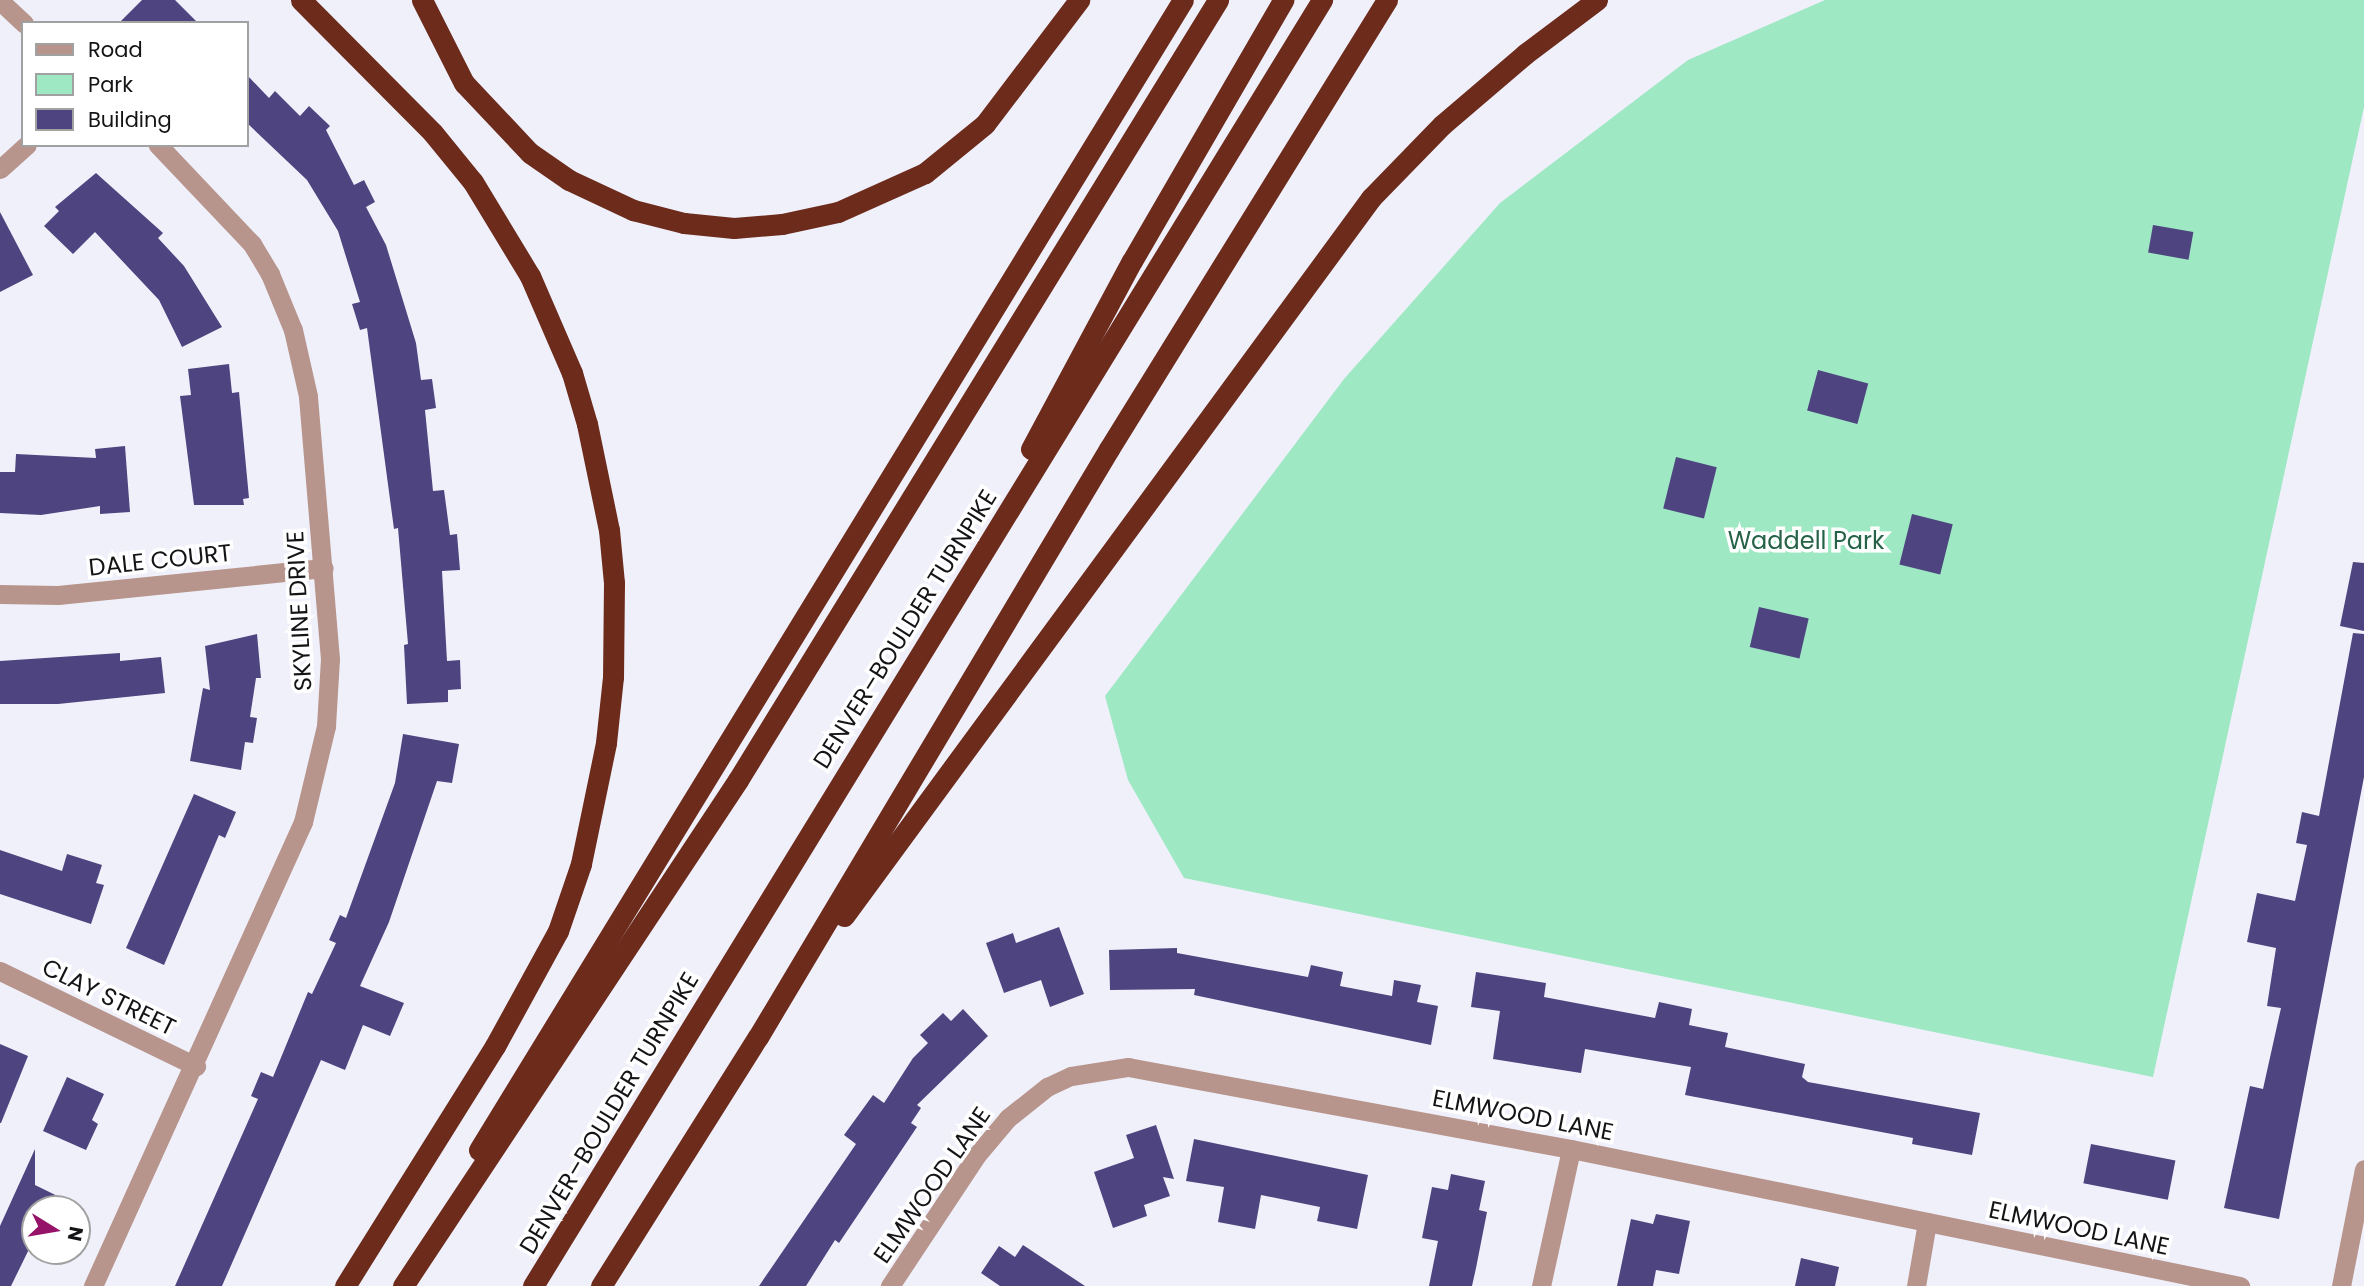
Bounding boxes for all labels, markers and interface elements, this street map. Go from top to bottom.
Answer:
legend [21,21,248,147]
text: Road [88,35,143,64]
text: Park [88,70,133,99]
text: Building [88,105,172,134]
street label: DENVER–BOULDER TURNPIKE [807,484,1003,774]
park label: Waddell Park [1728,527,1884,555]
street label: SKYLINE DRIVE [280,530,318,692]
street label: DALE COURT [87,538,233,582]
street label: CLAY STREET [38,952,180,1042]
street label: DENVER–BOULDER TURNPIKE [513,967,705,1259]
street label: ELMWOOD LANE [1430,1083,1616,1147]
street label: ELMWOOD LANE [868,1102,996,1268]
north arrow [21,1195,91,1265]
street label: ELMWOOD LANE [1986,1195,2172,1261]
text: N [61,1224,90,1243]

